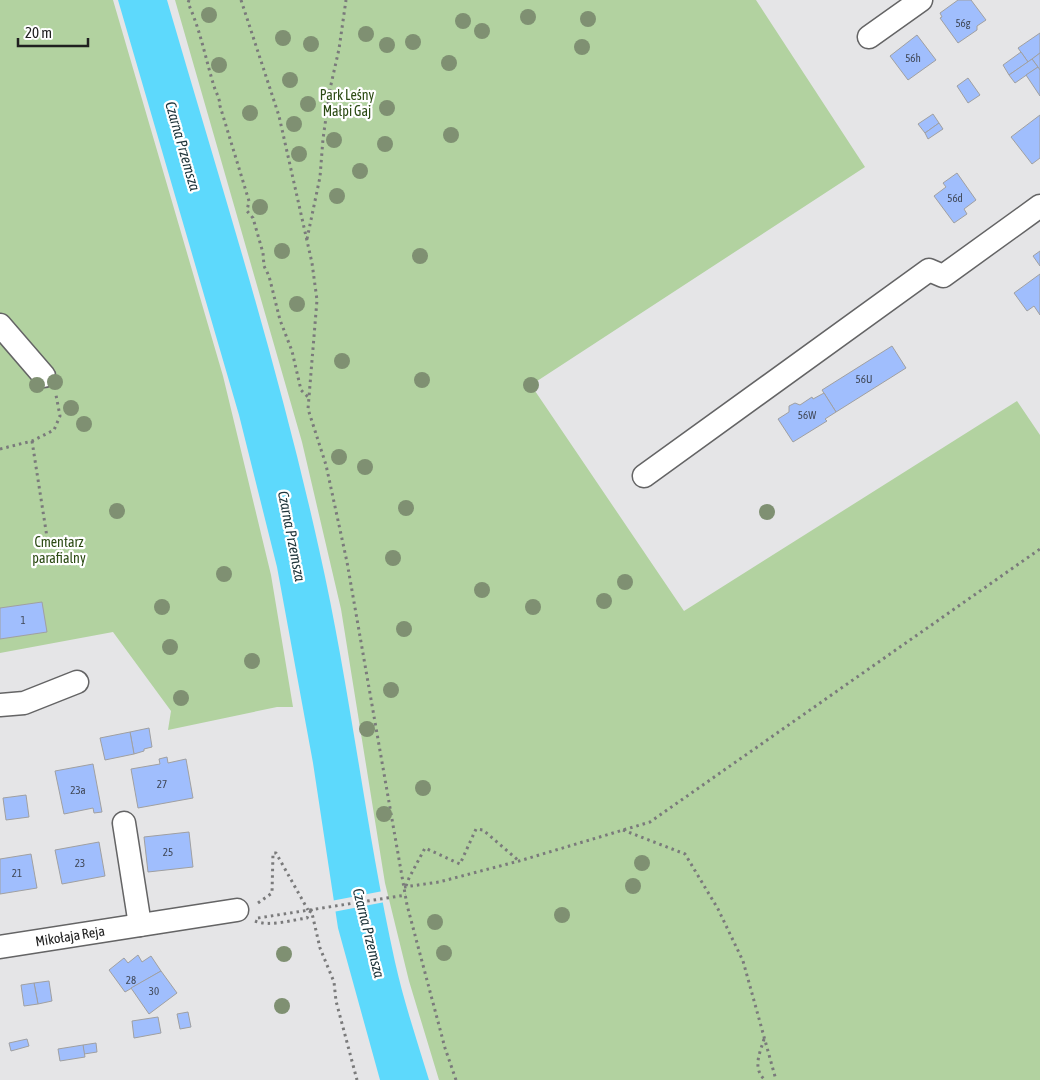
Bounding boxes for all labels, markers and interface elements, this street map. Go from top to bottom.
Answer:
scale bar [18,15,88,47]
house number: 56g [955,17,971,29]
text: 20 m [25,24,52,41]
house number: 56h [905,52,921,64]
park label: Park Leśny Małpi Gaj [320,87,375,119]
water label: Czarna Przemsza [162,99,204,193]
house number: 56d [947,192,963,204]
house number: 56U [856,373,872,385]
house number: 56W [798,409,816,421]
water label: Czarna Przemsza [275,489,309,583]
park label: Cmentarz parafialny [32,534,86,566]
house number: 1 [20,614,26,626]
house number: 27 [157,778,167,790]
house number: 23a [70,784,86,796]
house number: 25 [163,846,173,858]
house number: 23 [75,857,85,869]
house number: 21 [12,867,22,879]
water label: Czarna Przemsza [350,886,388,980]
street label: Mikołaja Reja [34,923,106,949]
house number: 28 [126,974,136,986]
house number: 30 [149,985,159,997]

